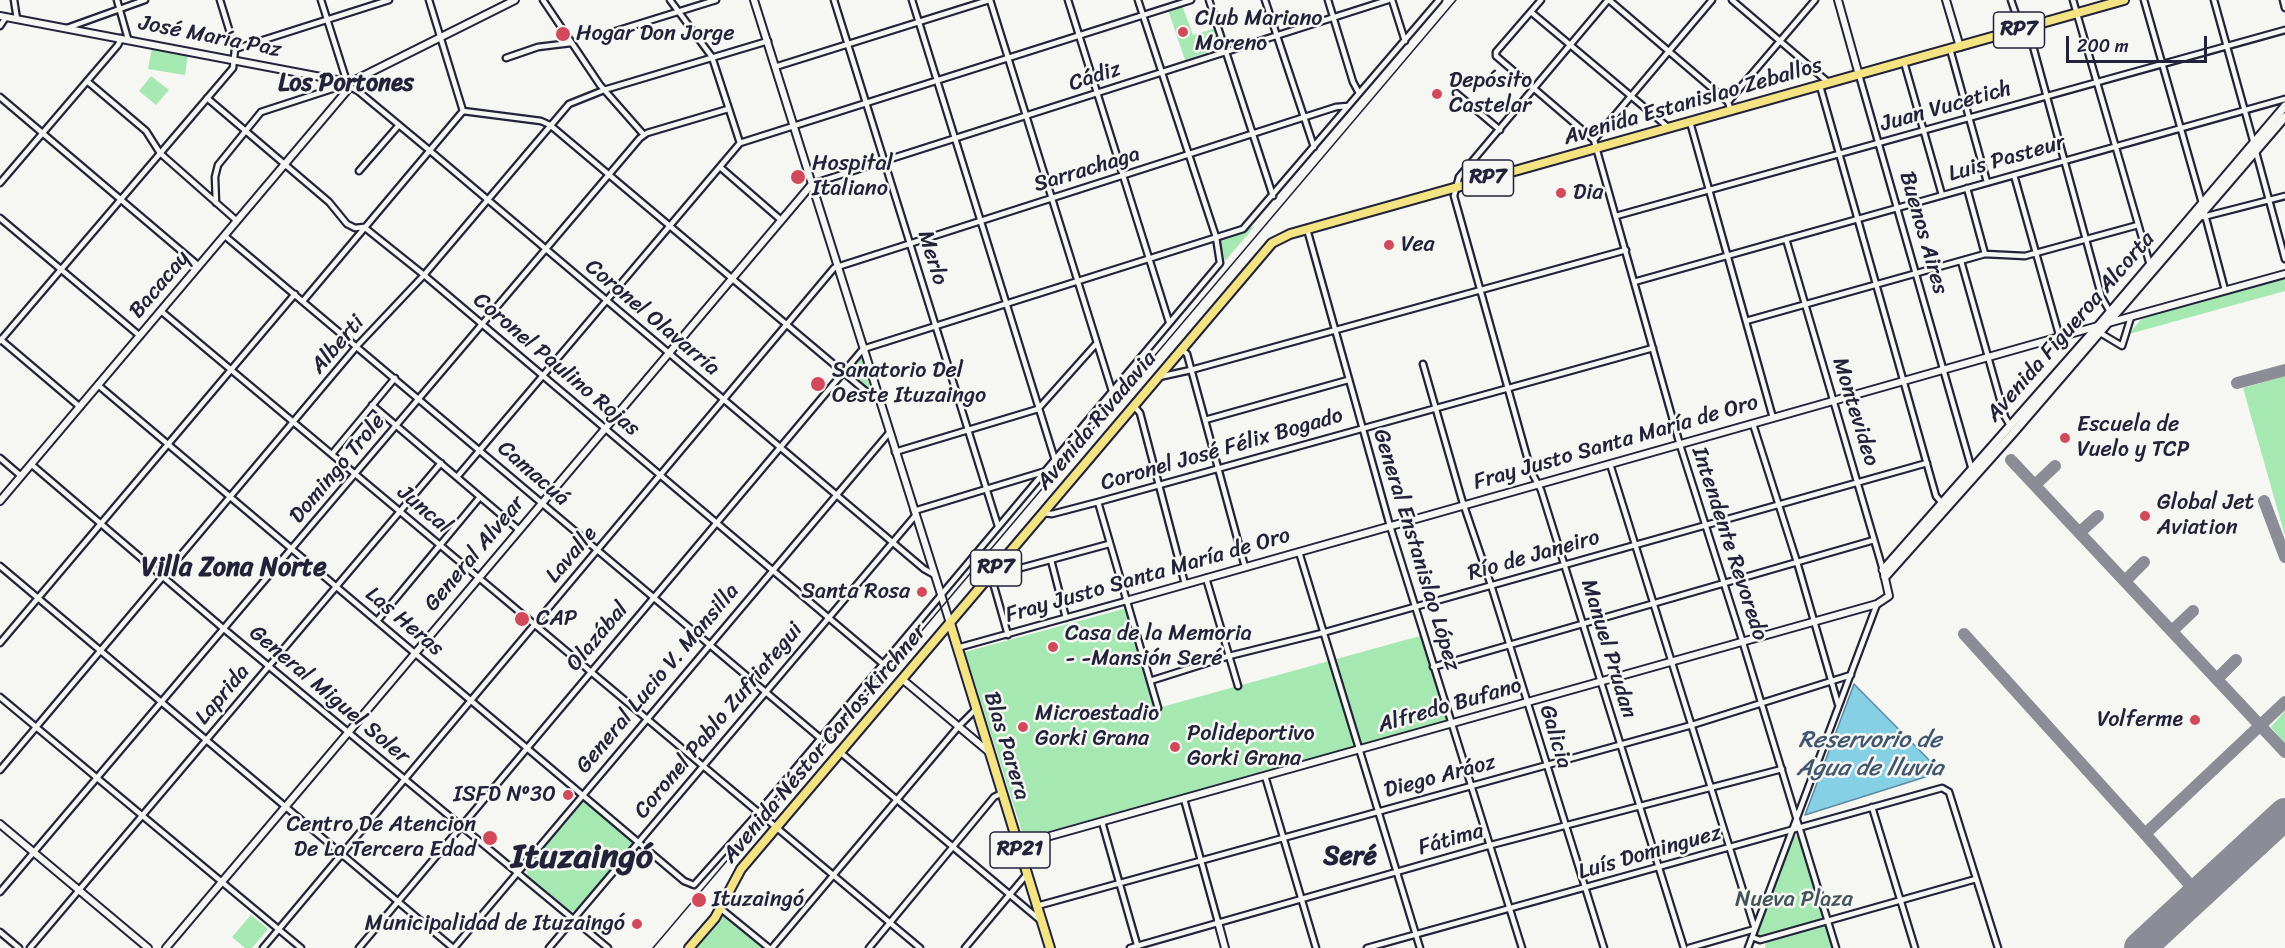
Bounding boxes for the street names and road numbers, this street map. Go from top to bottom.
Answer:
street label: José María Paz [137,10,283,64]
road number: RP7 [1994,12,2044,48]
street label: Avenida Estanislao Zeballos [1561,52,1825,152]
street label: Cádiz [1066,56,1124,98]
street label: Juan Vucetich [1878,76,2014,138]
street label: Luis Pasteur [1946,130,2068,188]
street label: Sarrachaga [1031,141,1143,199]
road number: RP7 [1462,160,1514,196]
street label: Buenos Aires [1893,169,1953,297]
street label: Merlo [911,227,953,289]
street label: Avenida Figueroa Alcorta [1981,227,2161,427]
street label: Bacacay [124,246,196,324]
street label: Coronel Olavarría [579,254,725,382]
street label: Coronel Paulino Rojas [467,287,645,443]
street label: Alberti [306,311,370,379]
street label: Avenida Rivadavia [1031,346,1163,496]
street label: Montevideo [1826,354,1884,470]
street label: Fray Justo Santa María de Oro [1471,390,1761,496]
street label: Coronel José Félix Bogado [1098,403,1346,497]
street label: Domingo Trole [285,409,391,529]
street label: General Enstanislao López [1367,426,1465,674]
street label: Camacuá [492,436,574,512]
street label: Intendente Revoredo [1685,444,1773,644]
street label: Juncal [392,480,456,540]
street label: General Alvear [419,491,531,617]
street label: Lavalle [541,521,603,589]
street label: Fray Justo Santa María de Oro [1003,523,1293,629]
street label: Río de Janeiro [1465,525,1603,587]
road number: RP7 [970,550,1022,586]
street label: Manuel Prudan [1574,576,1642,722]
street label: General Lucio V. Mansilla [571,579,745,779]
street label: Las Heras [359,582,449,662]
street label: Olazábal [561,597,635,677]
street label: Coronel Pablo Zufriategui [629,618,809,824]
street label: Avenida Néstor Carlos Kirchner [717,619,933,869]
street label: General Miguel Soler [243,620,415,770]
street label: Laprida [190,659,256,731]
street label: Alfredo Bufano [1375,673,1525,739]
street label: Blas Parera [977,689,1035,803]
street label: Galicia [1533,702,1577,772]
street label: Diego Aráoz [1381,749,1499,805]
street label: Fátima [1415,818,1487,862]
street label: Luís Dominguez [1575,820,1725,886]
road number: RP21 [990,832,1050,868]

